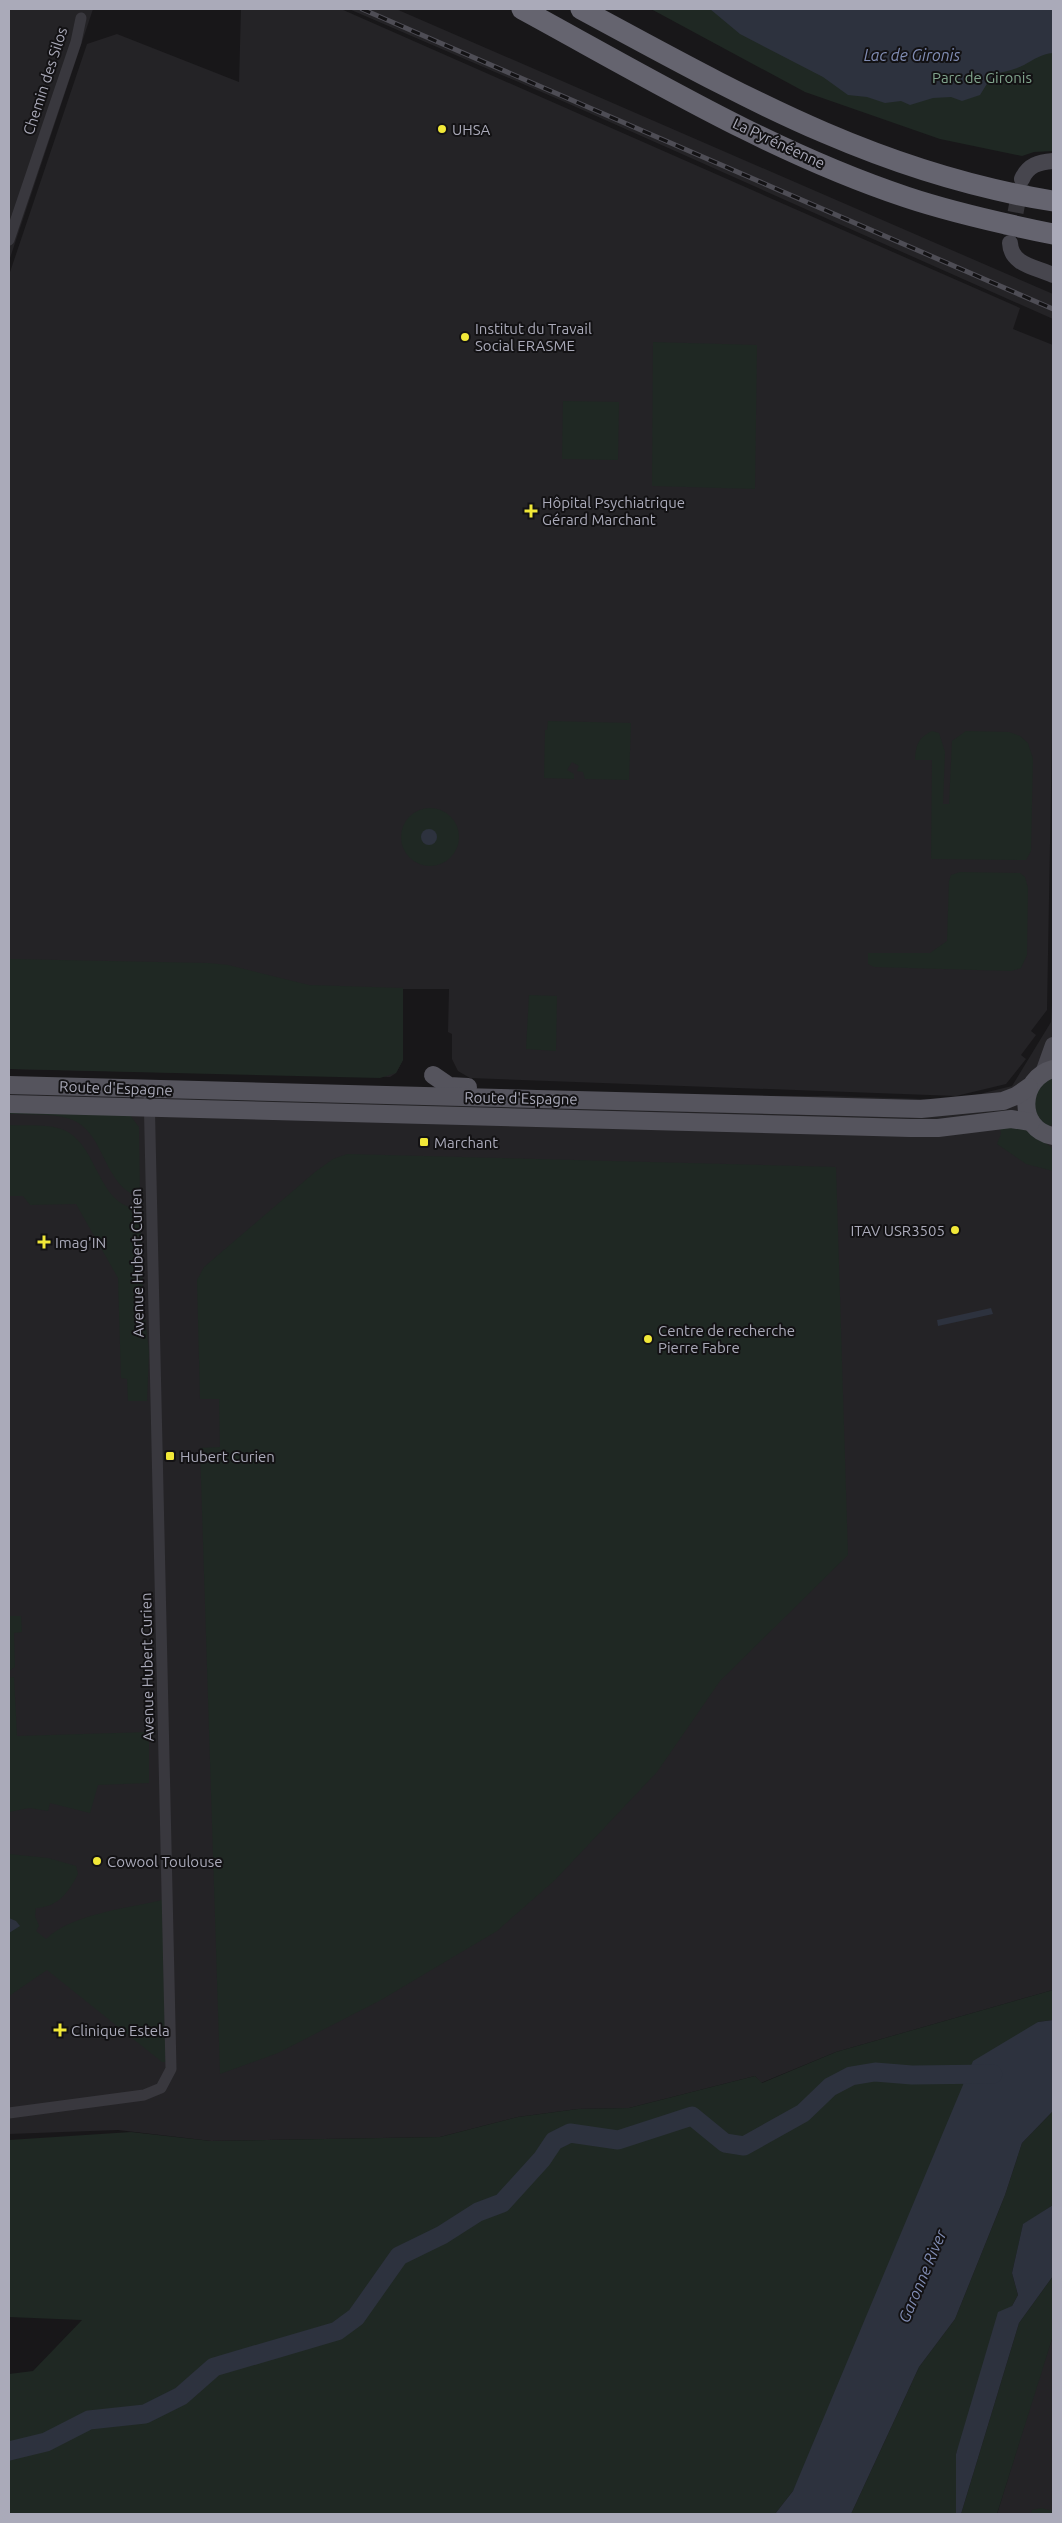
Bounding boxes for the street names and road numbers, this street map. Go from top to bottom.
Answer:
street label: Chemin des Silos [20,25,70,137]
street label: La Pyrénéenne [730,114,828,172]
street label: Route d'Espagne [59,1078,173,1098]
street label: Route d'Espagne [464,1089,578,1107]
street label: Avenue Hubert Curien [127,1188,147,1338]
street label: Avenue Hubert Curien [137,1592,157,1742]

